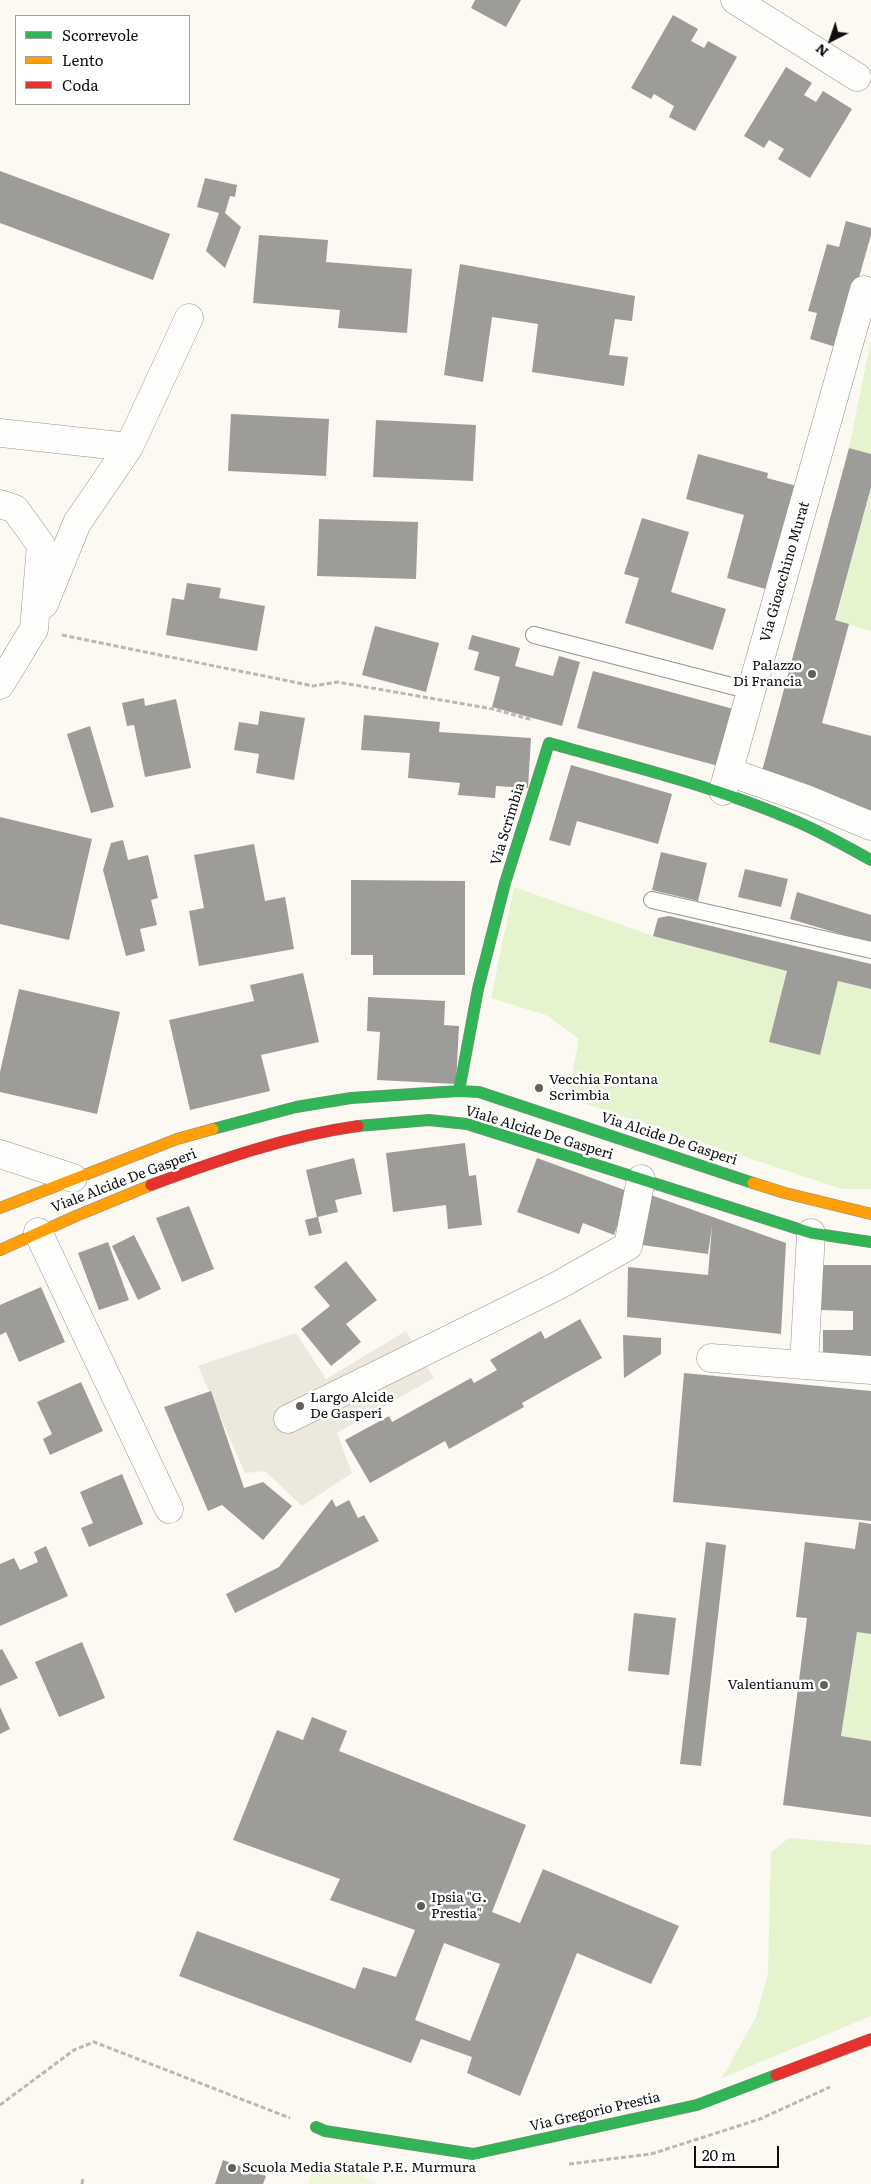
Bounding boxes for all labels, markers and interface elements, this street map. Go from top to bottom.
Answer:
legend [15,15,190,105]
north arrow [806,15,856,65]
text: Scorrevole [62,23,138,46]
text: N [810,40,832,63]
text: Lento [62,48,103,71]
text: Coda [62,73,99,96]
street label: Via Gioacchino Murat [757,500,813,644]
place label: Palazzo Di Francia [733,658,802,690]
marker: Palazzo Di Francia [806,668,818,680]
street label: Via Scrimbia [487,781,529,867]
place label: Vecchia Fontana Scrimbia [549,1072,658,1104]
marker: Vecchia Fontana Scrimbia [533,1082,545,1094]
street label: Viale Alcide De Gasperi [463,1102,615,1164]
street label: Via Alcide De Gasperi [599,1109,739,1169]
street label: Viale Alcide De Gasperi [49,1146,199,1216]
place label: Largo Alcide De Gasperi [310,1390,394,1422]
marker: Largo Alcide De Gasperi [294,1400,306,1412]
place label: Valentianum [727,1677,814,1693]
marker: Valentianum [818,1679,830,1691]
place label: Ipsia "G. Prestia" [431,1890,487,1922]
marker: Ipsia "G. Prestia" [415,1900,427,1912]
street label: Via Gregorio Prestia [528,2089,662,2135]
scale bar [696,2136,781,2168]
text: 20 m [702,2143,736,2166]
place label: Scuola Media Statale P.E. Murmura [242,2160,476,2176]
marker: Scuola Media Statale P.E. Murmura [226,2162,238,2174]

